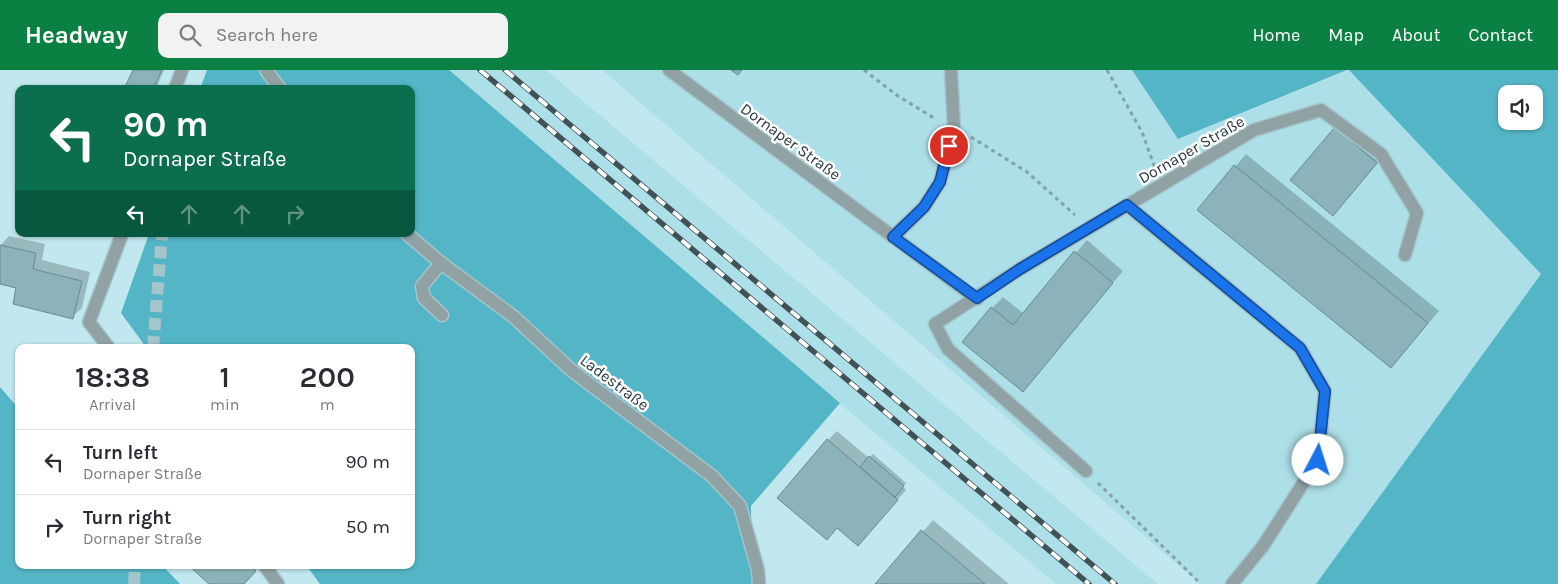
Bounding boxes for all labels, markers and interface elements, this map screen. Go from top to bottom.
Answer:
search box [158,13,508,58]
text: Headway [25,21,128,49]
icon: search [176,21,204,49]
text: Search here [216,24,318,46]
text: Home [1252,24,1300,46]
text: Map [1328,24,1364,46]
text: About [1392,24,1441,46]
text: Contact [1469,24,1533,46]
map controls [1498,85,1543,130]
button: sound [1498,85,1543,130]
street label: Dornaper Straße [737,99,844,184]
text: 90 m [123,104,209,145]
icon: left [40,105,105,170]
street label: Dornaper Straße [1135,111,1248,187]
pin [928,125,970,167]
icon: arrive [935,132,963,160]
text: Dornaper Straße [123,146,287,172]
icon: left [122,200,150,228]
icon: ahead [175,200,203,228]
icon: ahead [228,200,256,228]
icon: right [281,200,309,228]
street label: Ladestraße [577,350,653,414]
text: 18:38 [75,359,150,395]
text: 1 [220,359,230,395]
text: 200 [300,359,355,395]
text: Arrival [89,395,136,414]
text: min [210,395,240,414]
text: m [320,395,335,414]
position arrow [1291,433,1343,485]
text: Turn left [83,442,158,464]
icon: left [40,448,68,476]
text: 90 m [345,451,390,473]
text: Dornaper Straße [83,464,202,483]
text: Turn right [83,507,172,529]
icon: right [40,513,68,541]
text: 50 m [346,516,390,538]
text: Dornaper Straße [83,529,202,548]

